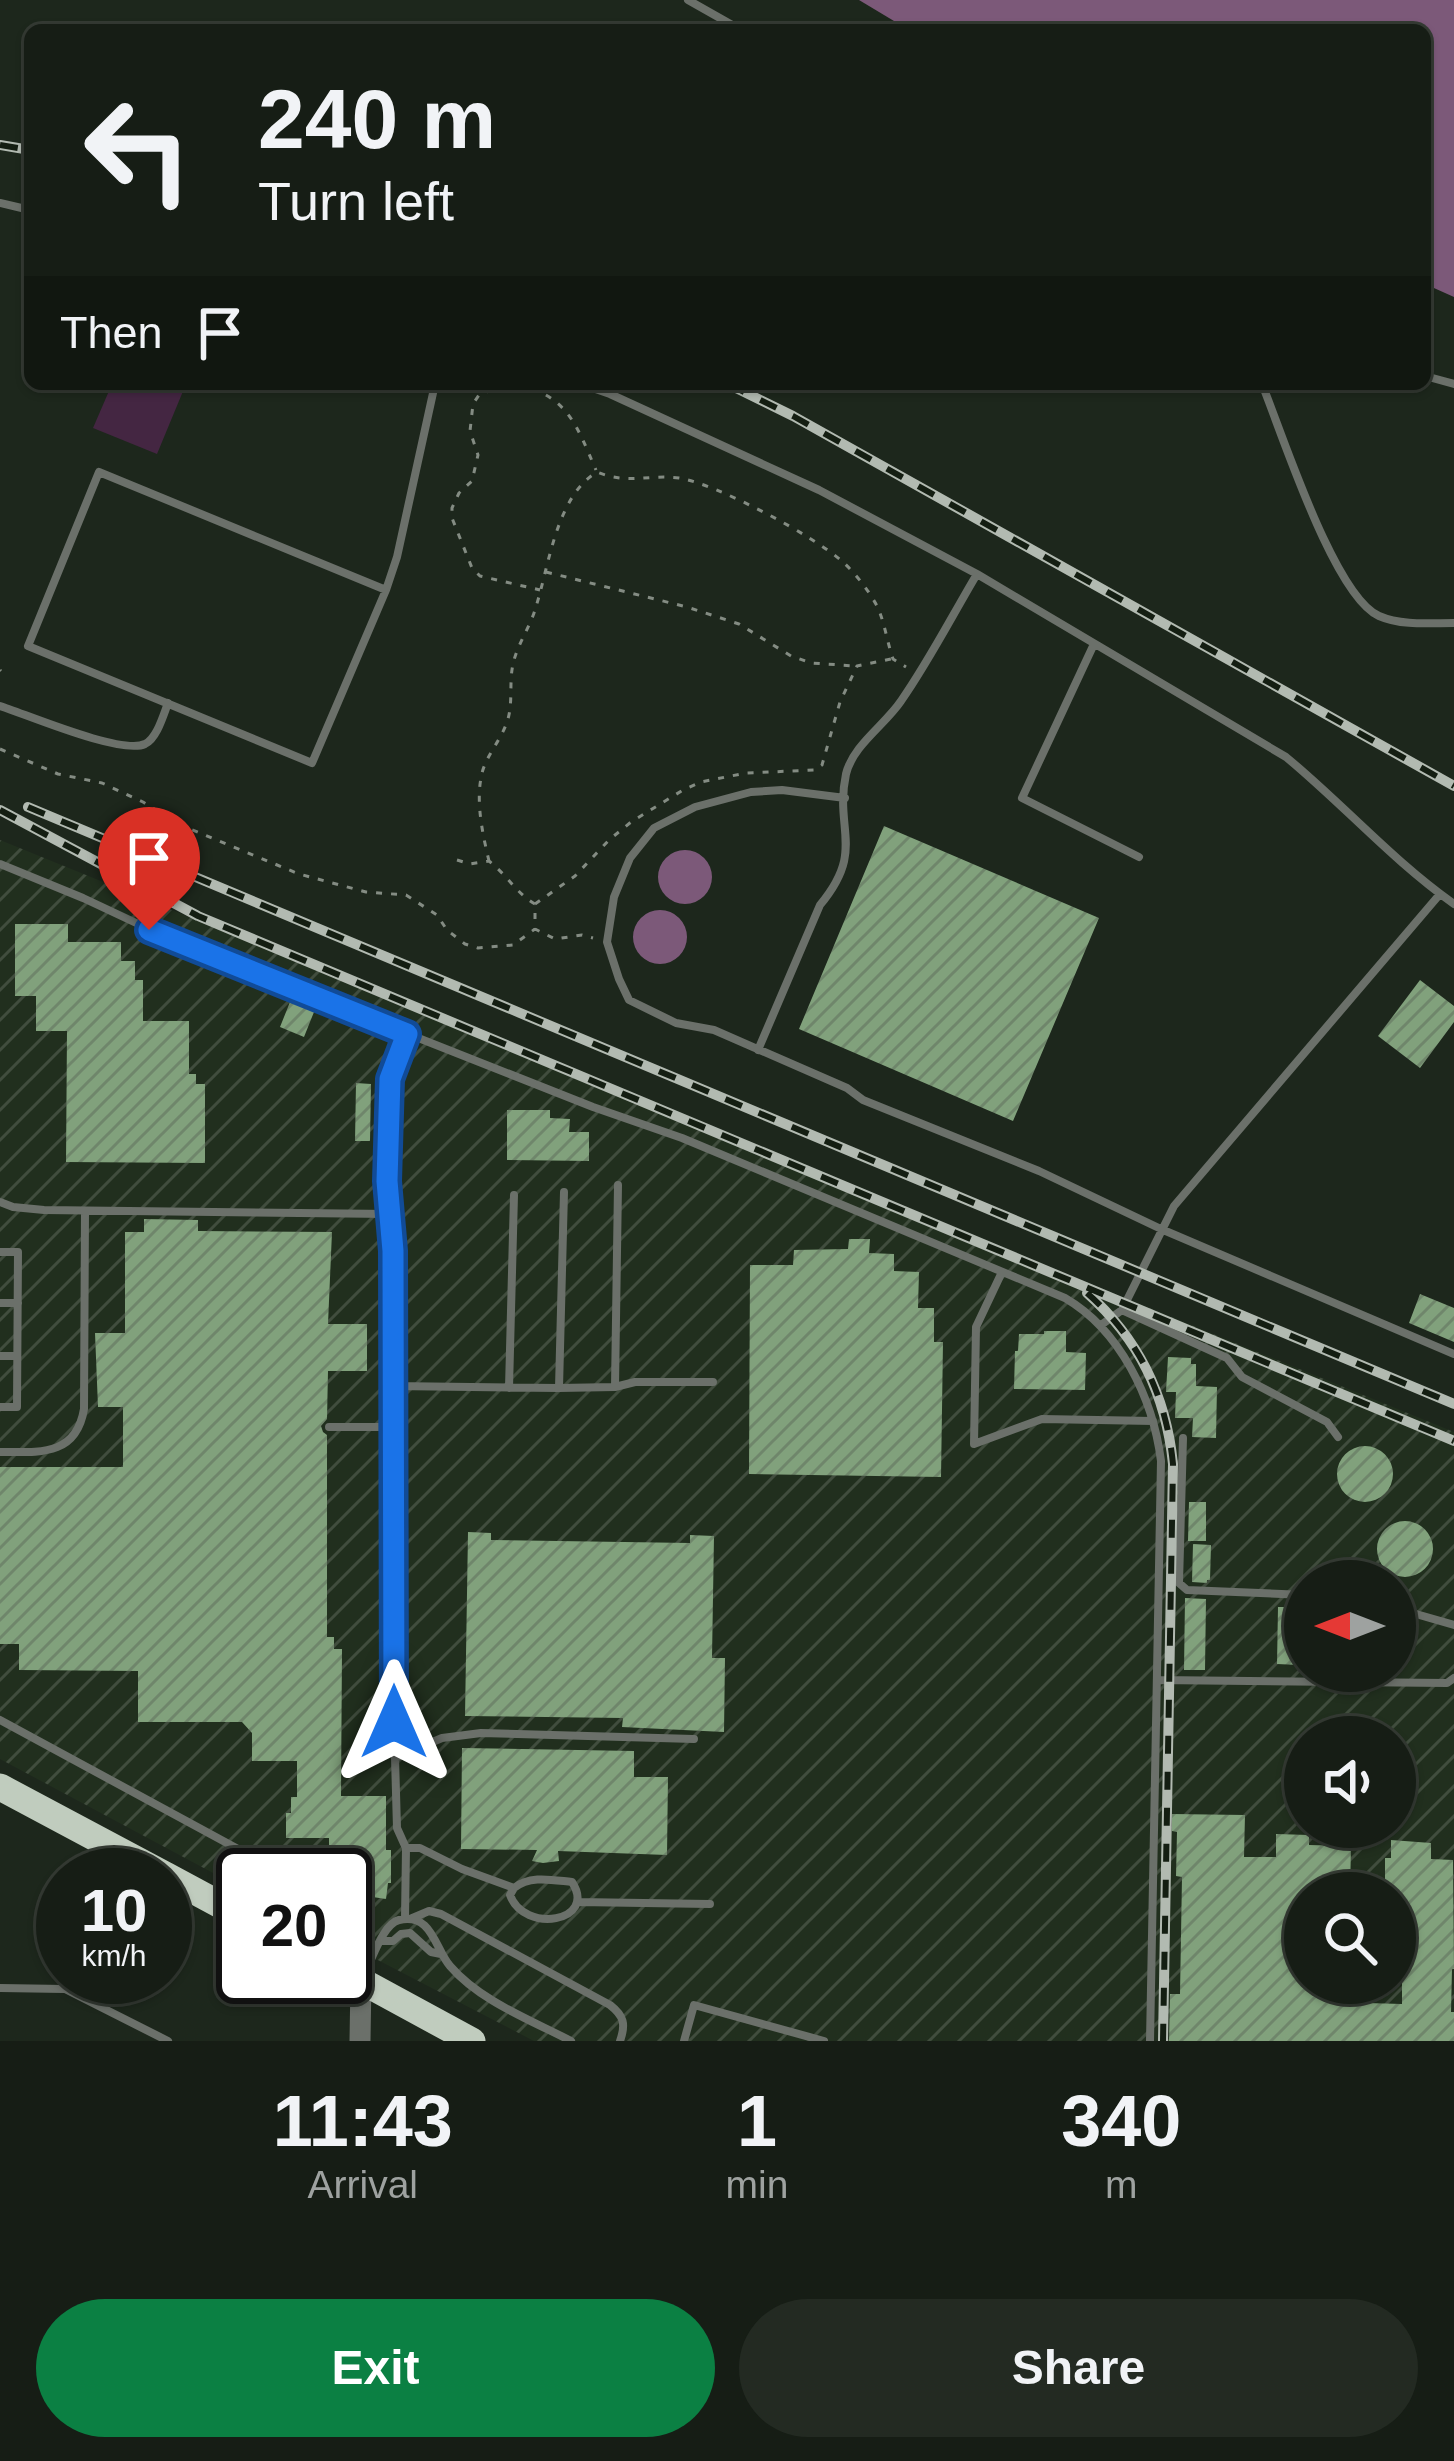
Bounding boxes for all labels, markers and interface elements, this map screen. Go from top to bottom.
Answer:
icon: left [60,72,216,228]
text: 240 m [258,72,496,166]
text: Turn left [258,171,454,231]
icon: arrive [187,300,253,366]
text: Then [60,307,163,358]
pin [98,807,200,930]
icon: arrive [116,825,182,891]
north arrow [1284,1560,1416,1692]
map controls [1284,1560,1416,2004]
position arrow [331,1659,457,1785]
button: sound [1284,1716,1416,1848]
speed limit sign: 20 [216,1848,372,2004]
button: search [1284,1872,1416,2004]
text: 10 [81,1877,147,1944]
text: km/h [81,1939,147,1972]
text: 11:43 [273,2081,453,2161]
text: 1 [737,2081,777,2161]
text: 340 [1061,2081,1181,2161]
text: Arrival [308,2163,418,2206]
text: min [726,2163,788,2206]
text: m [1105,2163,1137,2206]
button: Exit [36,2299,715,2437]
button: Share [739,2299,1418,2437]

